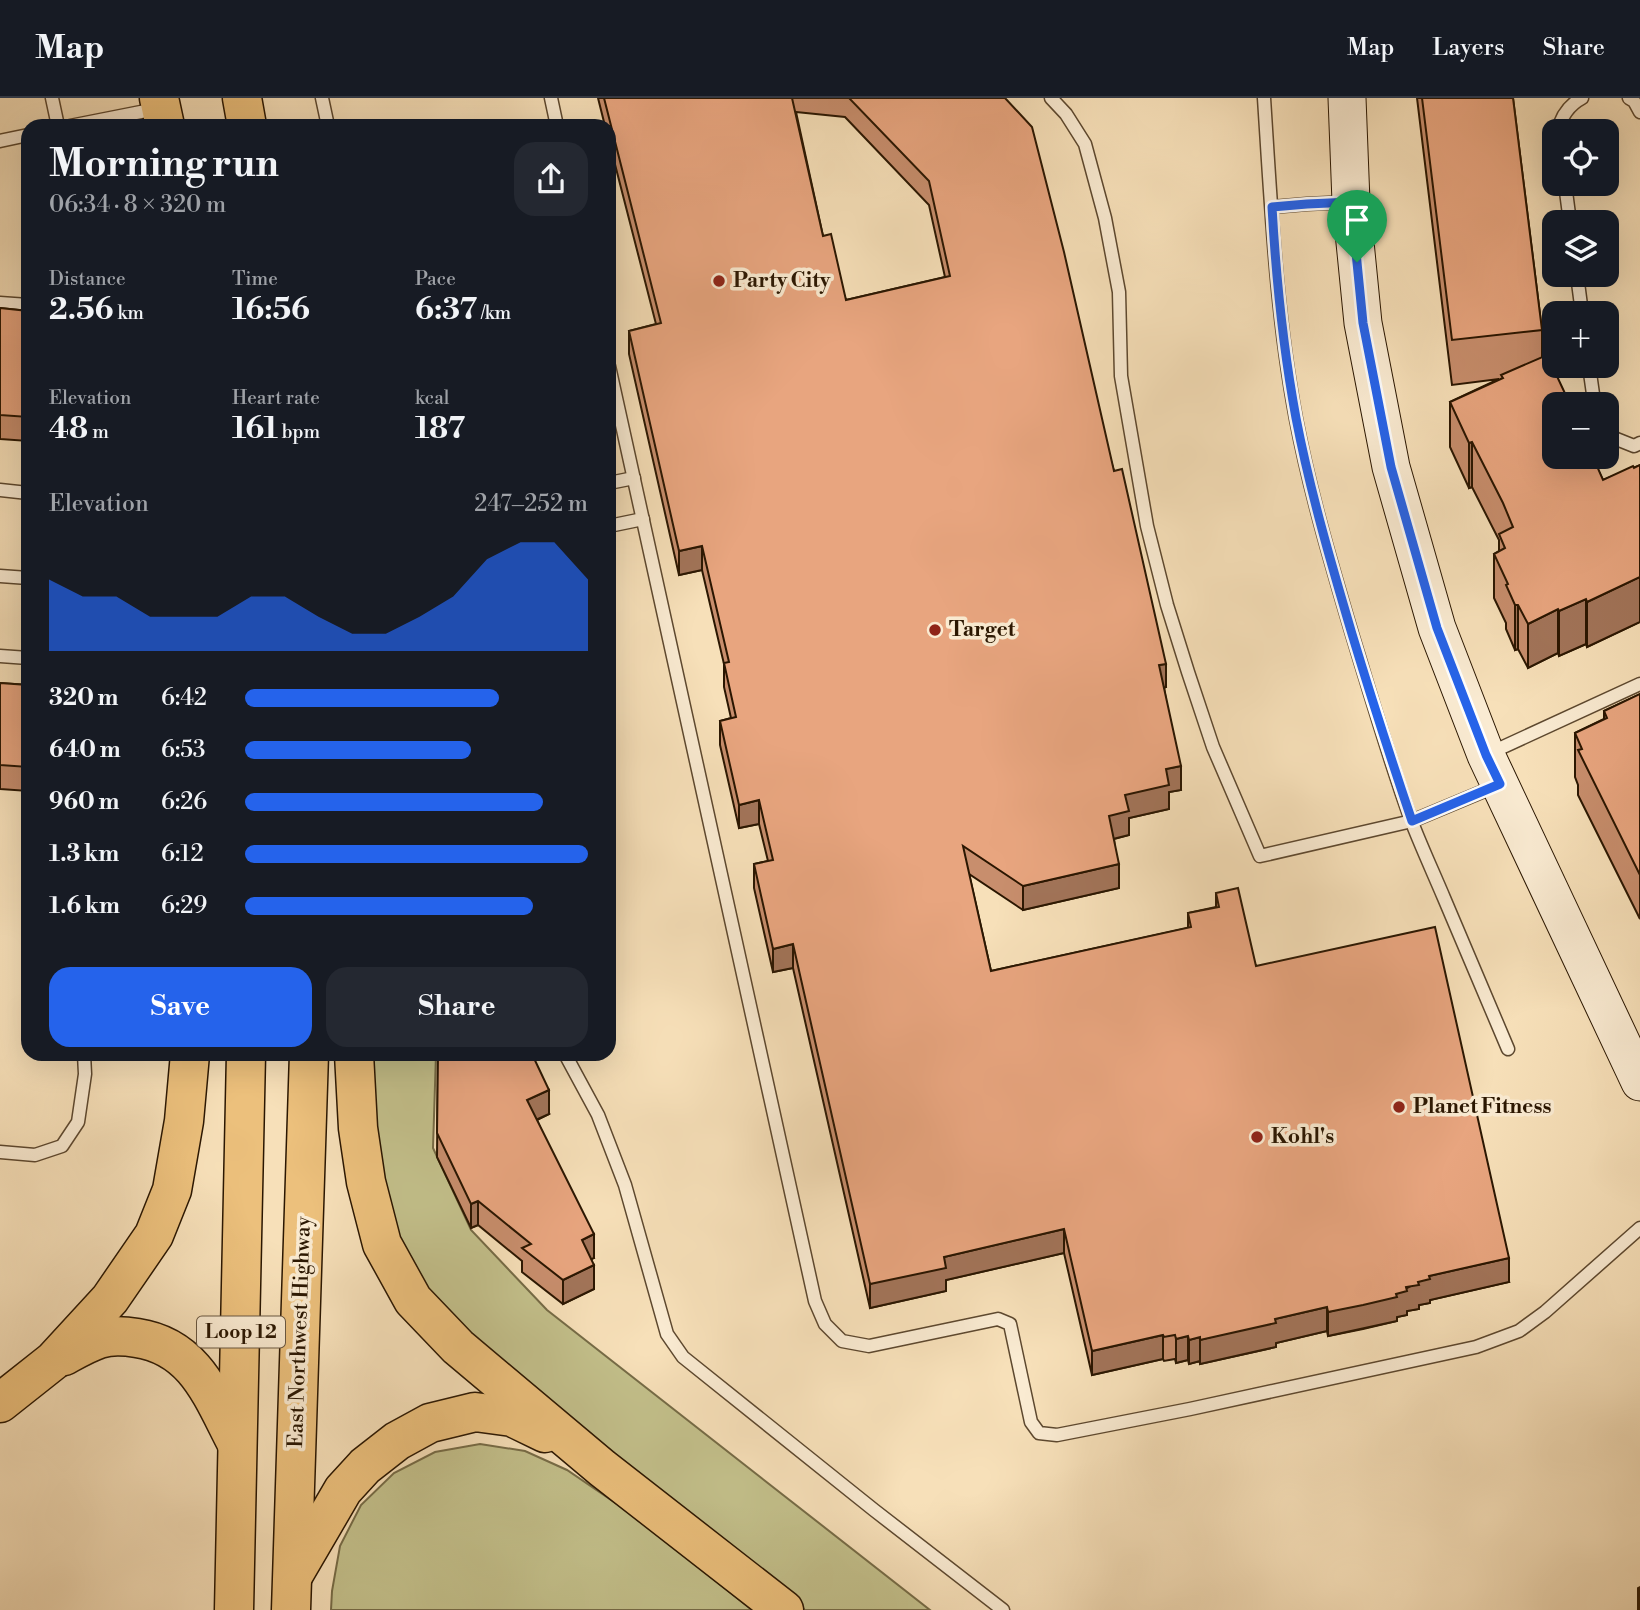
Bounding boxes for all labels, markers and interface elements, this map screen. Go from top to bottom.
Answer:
text: Map [35,28,104,69]
text: Map [1347,33,1394,63]
text: Layers [1432,33,1504,63]
text: Share [1542,33,1605,63]
map controls [1542,119,1619,469]
button: locate [1542,119,1619,196]
text: Morning run [49,141,279,188]
button: share [514,142,588,216]
pin [1327,190,1387,262]
text: 06:34 · 8 × 320 m [49,191,226,219]
icon: arrive [1338,201,1376,239]
button: layers [1542,210,1619,287]
text: Distance [49,267,126,291]
text: Time [232,267,278,291]
text: Pace [415,267,456,291]
place label: Party City [733,268,831,294]
marker: Party City [711,273,727,289]
text: 2.56 [49,291,113,329]
text: 16:56 [232,291,310,329]
text: 6:37 [415,291,477,329]
text: km [113,301,144,325]
text: /km [477,301,511,325]
button: + [1542,301,1619,378]
text: Elevation [49,386,131,410]
text: Heart rate [232,386,320,410]
text: kcal [415,386,449,410]
button: − [1542,392,1619,469]
text: 48 [49,410,88,448]
text: 161 [232,410,278,448]
text: 187 [415,410,465,448]
text: m [88,420,109,444]
text: bpm [278,420,320,444]
text: Elevation [49,490,149,518]
text: 247–252 m [474,490,588,518]
place label: Target [949,617,1016,643]
marker: Target [927,622,943,638]
text: 320 m [49,684,119,712]
text: 6:42 [161,684,207,712]
text: 640 m [49,736,121,764]
text: 6:53 [161,736,206,764]
text: 960 m [49,788,119,816]
text: 6:26 [161,788,207,816]
text: 1.3 km [49,840,119,868]
text: 6:12 [161,840,204,868]
text: 1.6 km [49,892,120,920]
text: 6:29 [161,892,207,920]
button: Save [49,967,312,1047]
button: Share [326,967,588,1047]
place label: Planet Fitness [1413,1094,1551,1120]
marker: Planet Fitness [1391,1099,1407,1115]
place label: Kohl's [1271,1124,1334,1150]
marker: Kohl's [1249,1129,1265,1145]
street label: East Northwest Highway [283,1215,317,1448]
road number: Loop 12 [197,1316,285,1348]

